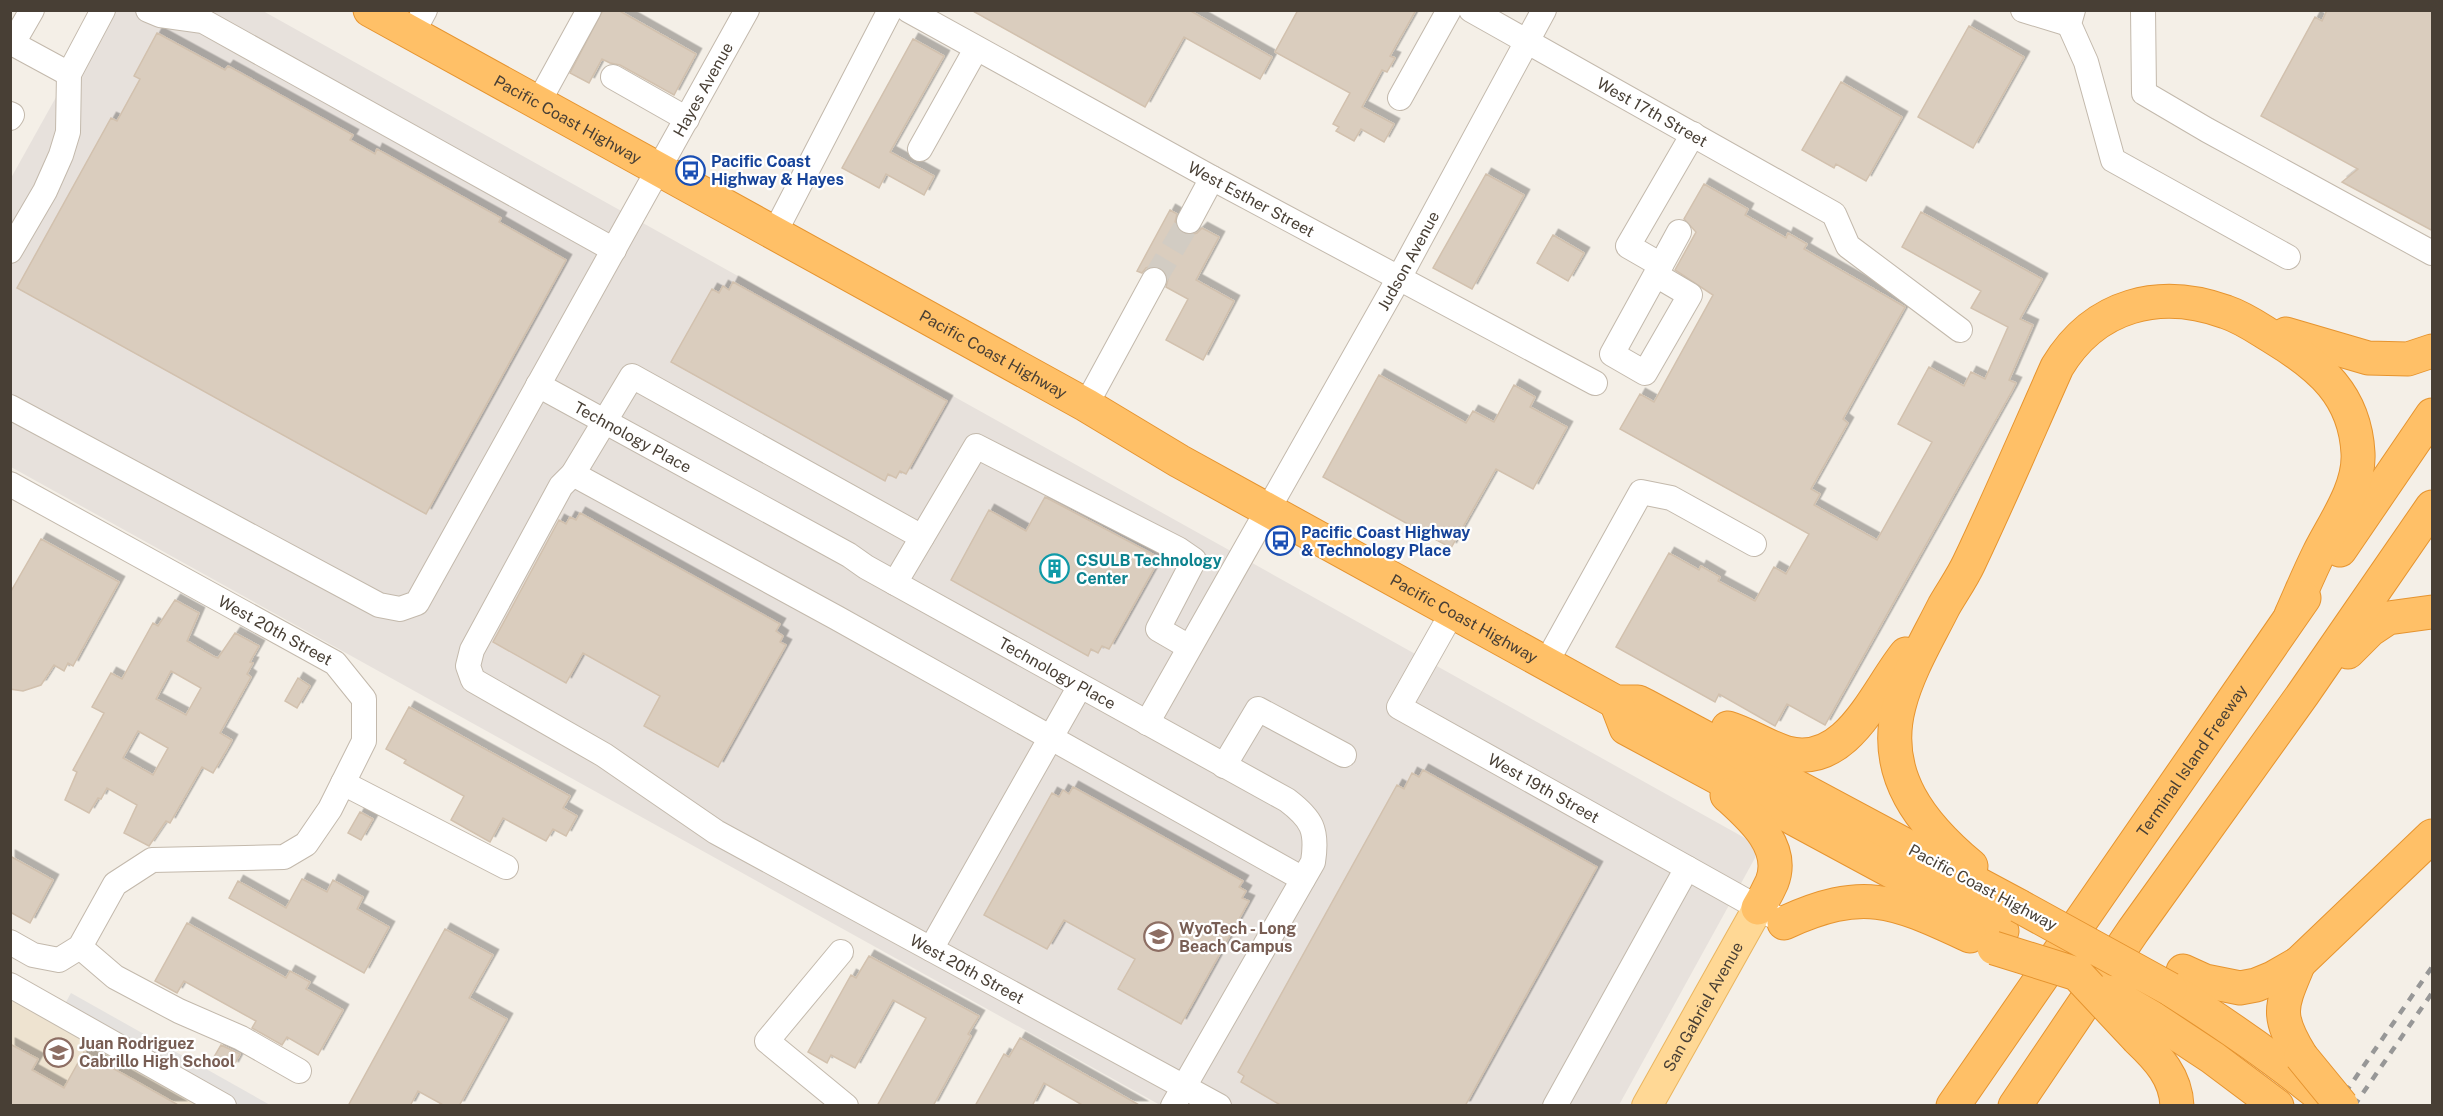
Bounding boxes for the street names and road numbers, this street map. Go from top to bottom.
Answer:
street label: Hayes Avenue [669,39,737,140]
street label: Pacific Coast Highway [491,71,645,168]
street label: West 17th Street [1593,74,1711,151]
street label: West Esther Street [1185,158,1318,241]
street label: Judson Avenue [1374,208,1443,314]
street label: Pacific Coast Highway [916,306,1071,403]
street label: Technology Place [571,397,695,477]
street label: Pacific Coast Highway [1387,570,1541,667]
street label: West 20th Street [215,592,335,670]
street label: Technology Place [995,633,1119,713]
street label: Terminal Island Freeway [2133,681,2252,840]
street label: West 19th Street [1485,750,1602,827]
street label: Pacific Coast Highway [1905,840,2061,935]
street label: West 20th Street [907,931,1027,1008]
street label: San Gabriel Avenue [1659,939,1747,1075]

